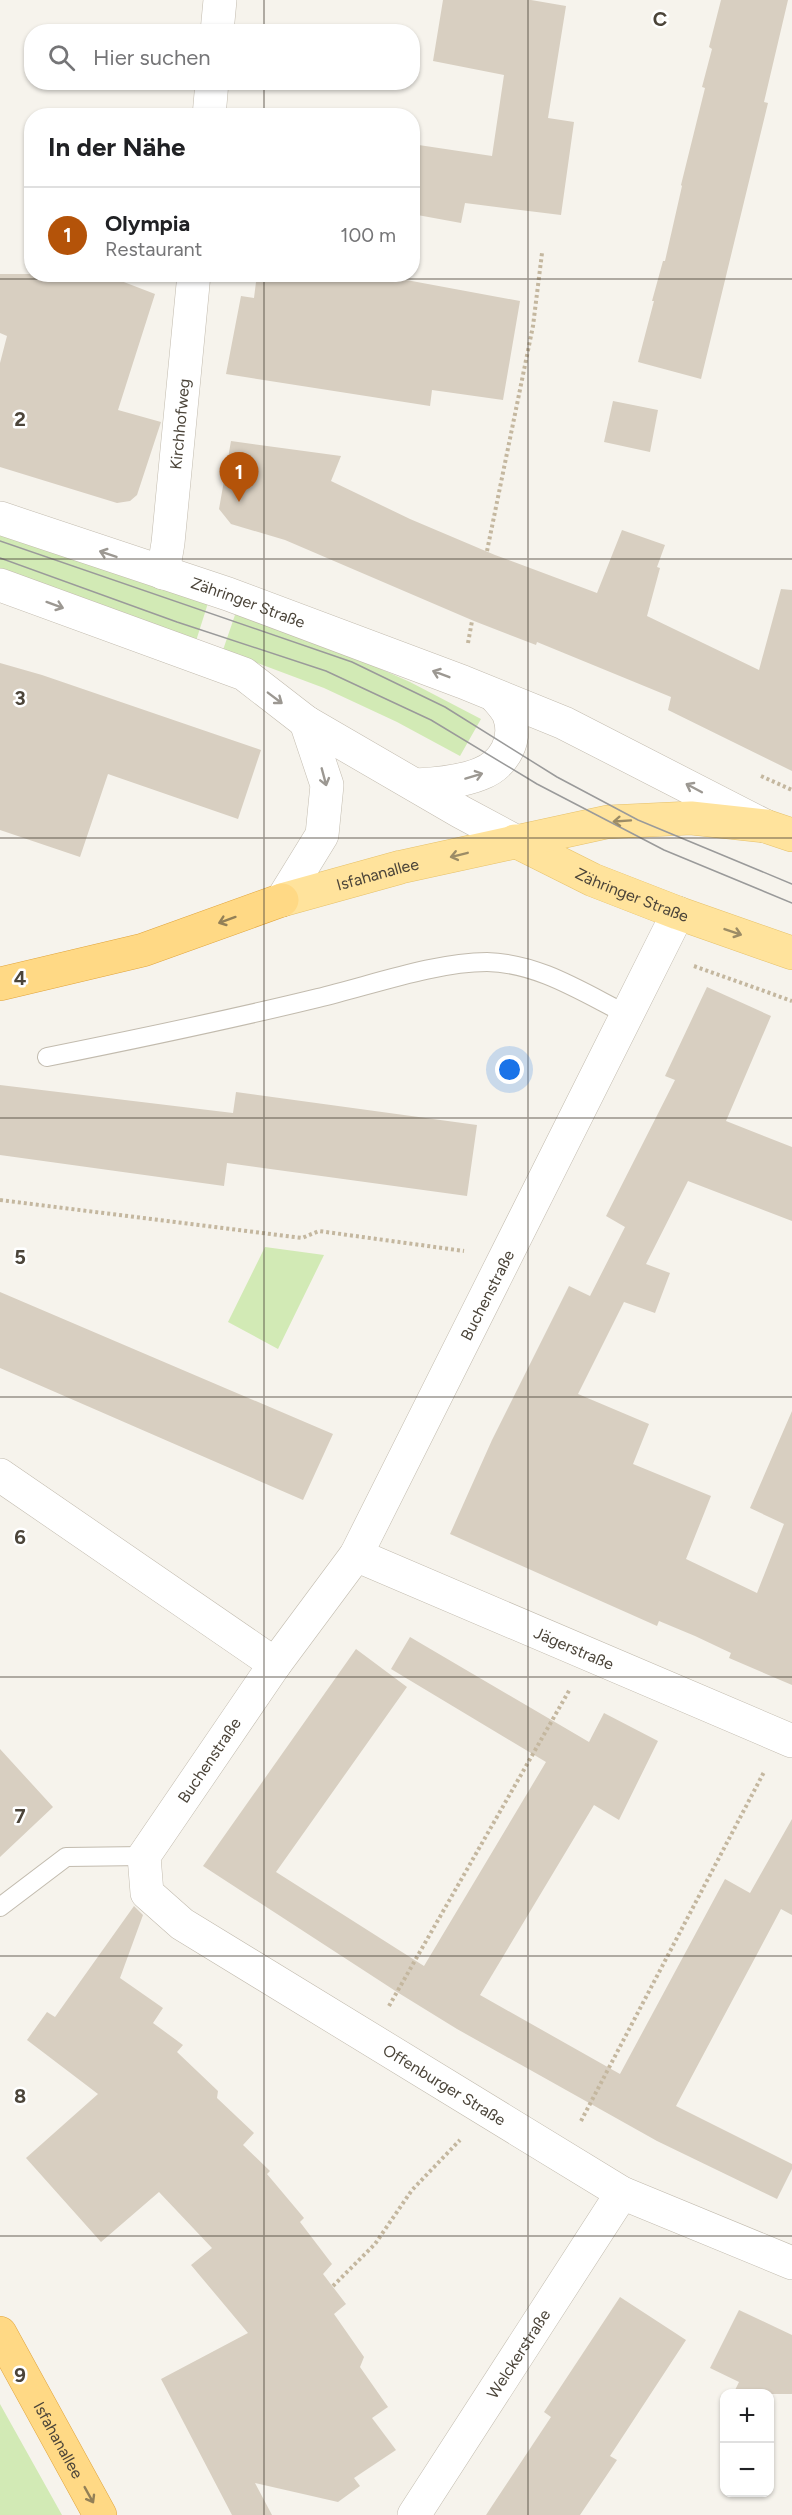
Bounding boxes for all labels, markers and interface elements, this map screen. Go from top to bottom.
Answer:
text: C [653,7,667,31]
search box [24,24,420,90]
icon: search [45,41,78,74]
text: Hier suchen [93,44,211,71]
text: In der Nähe [48,131,185,163]
text: Olympia [105,210,190,237]
text: 1 [63,223,72,247]
text: 100 m [340,223,396,247]
text: Restaurant [105,237,202,261]
street label: Kirchhofweg [166,378,194,470]
text: 2 [14,407,26,431]
pin: 1 [220,452,258,502]
one-way arrow [99,548,118,559]
street label: Zähringer Straße [188,573,308,632]
one-way arrow [45,600,64,611]
one-way arrow [432,668,451,679]
text: 3 [14,686,26,710]
one-way arrow [267,691,283,704]
one-way arrow [319,767,331,786]
one-way arrow [464,770,483,781]
one-way arrow [686,782,704,793]
one-way arrow [613,815,633,826]
one-way arrow [449,849,468,861]
street label: Isfahanallee [334,854,421,894]
street label: Zähringer Straße [572,864,691,926]
one-way arrow [218,915,236,926]
one-way arrow [723,928,742,939]
text: 4 [14,966,27,990]
your location [495,1055,524,1084]
text: 5 [14,1245,26,1269]
street label: Buchenstraße [457,1247,518,1344]
text: 6 [14,1525,26,1549]
street label: Jägerstraße [531,1623,617,1674]
street label: Buchenstraße [174,1714,245,1807]
text: 7 [14,1804,26,1828]
street label: Offenburger Straße [379,2040,509,2130]
text: 8 [14,2084,26,2108]
street label: Welckerstraße [483,2306,554,2402]
text: 9 [14,2363,26,2387]
map controls [720,2389,774,2497]
button: + [720,2389,774,2443]
street label: Isfahanallee [30,2399,87,2482]
button: − [720,2443,774,2497]
one-way arrow [83,2486,95,2503]

